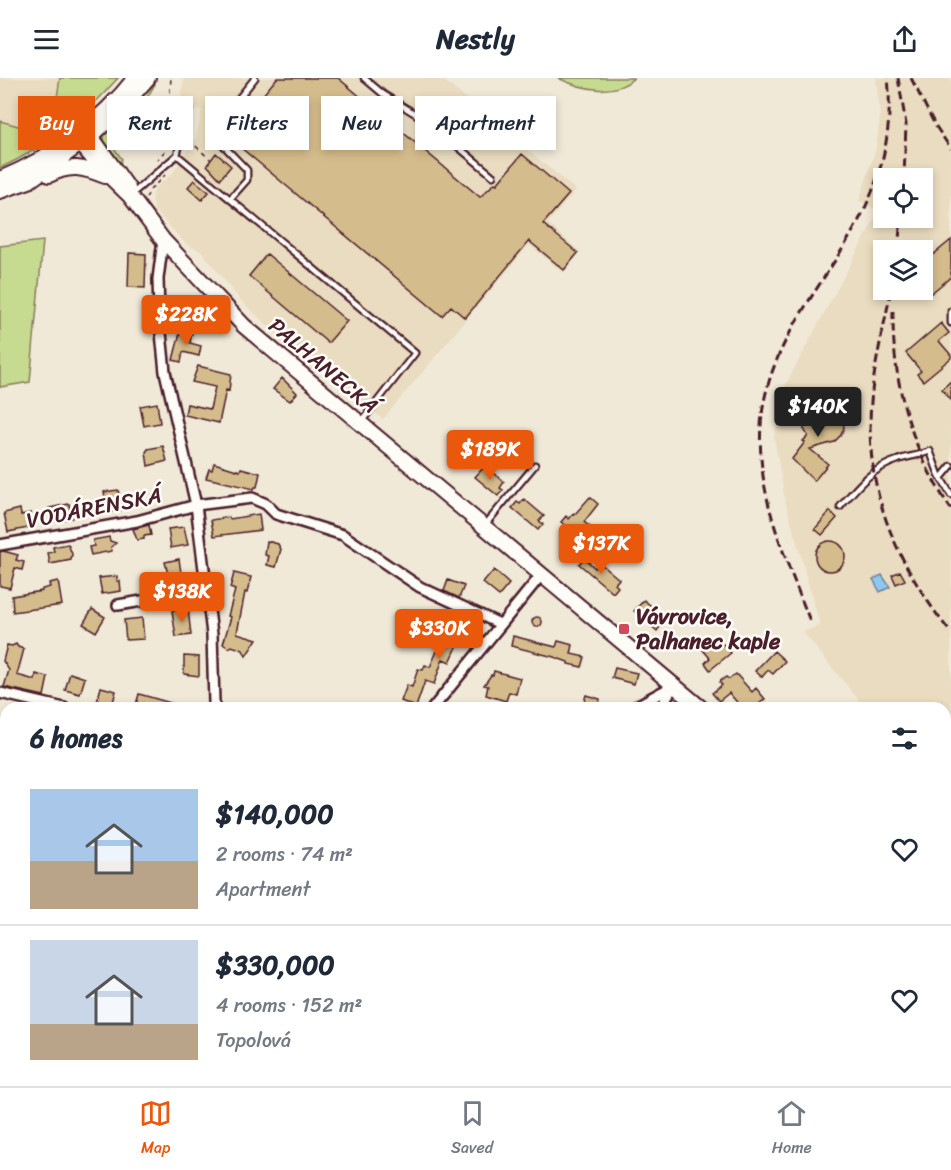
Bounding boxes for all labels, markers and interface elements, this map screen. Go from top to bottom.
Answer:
text: Nestly [436,15,515,63]
icon: menu [30,23,63,56]
icon: share [888,23,921,56]
chip: Buy [18,96,95,150]
chip: Rent [107,96,193,150]
chip: Filters [205,96,309,150]
chip: New [321,96,403,150]
chip: Apartment [415,96,556,150]
map controls [873,168,933,300]
button: locate [873,168,933,228]
button: layers [873,240,933,300]
pin: $228K [144,295,228,346]
text: $228K [156,297,216,332]
street label: PALHANECKÁ [260,307,390,425]
pin: $140K [776,387,860,438]
text: $140K [788,389,848,424]
pin: $189K [448,430,532,481]
text: $189K [461,432,519,467]
street label: VODÁRENSKÁ [23,475,168,540]
pin: $137K [559,524,643,575]
text: $137K [573,526,629,561]
pin: $138K [140,572,224,623]
text: $138K [153,574,211,609]
place label: Vávrovice, Palhanec kaple [636,597,781,661]
pin: $330K [397,609,481,660]
text: $330K [409,611,469,646]
marker: Vávrovice, Palhanec kaple [617,622,631,636]
text: 6 homes [30,715,122,761]
icon: filters [888,722,921,755]
text: $140,000 [216,791,334,837]
icon: home [78,813,150,885]
icon: heart [888,833,921,866]
text: 2 rooms · 74 m² [216,837,353,872]
text: Apartment [216,872,310,907]
text: $330,000 [216,942,335,988]
icon: home [78,964,150,1036]
icon: heart [888,984,921,1017]
text: 4 rooms · 152 m² [216,988,362,1023]
text: Topolová [216,1023,291,1058]
tab: Map [139,1097,172,1162]
tab: Saved [451,1097,493,1162]
tab: Home [772,1097,812,1162]

